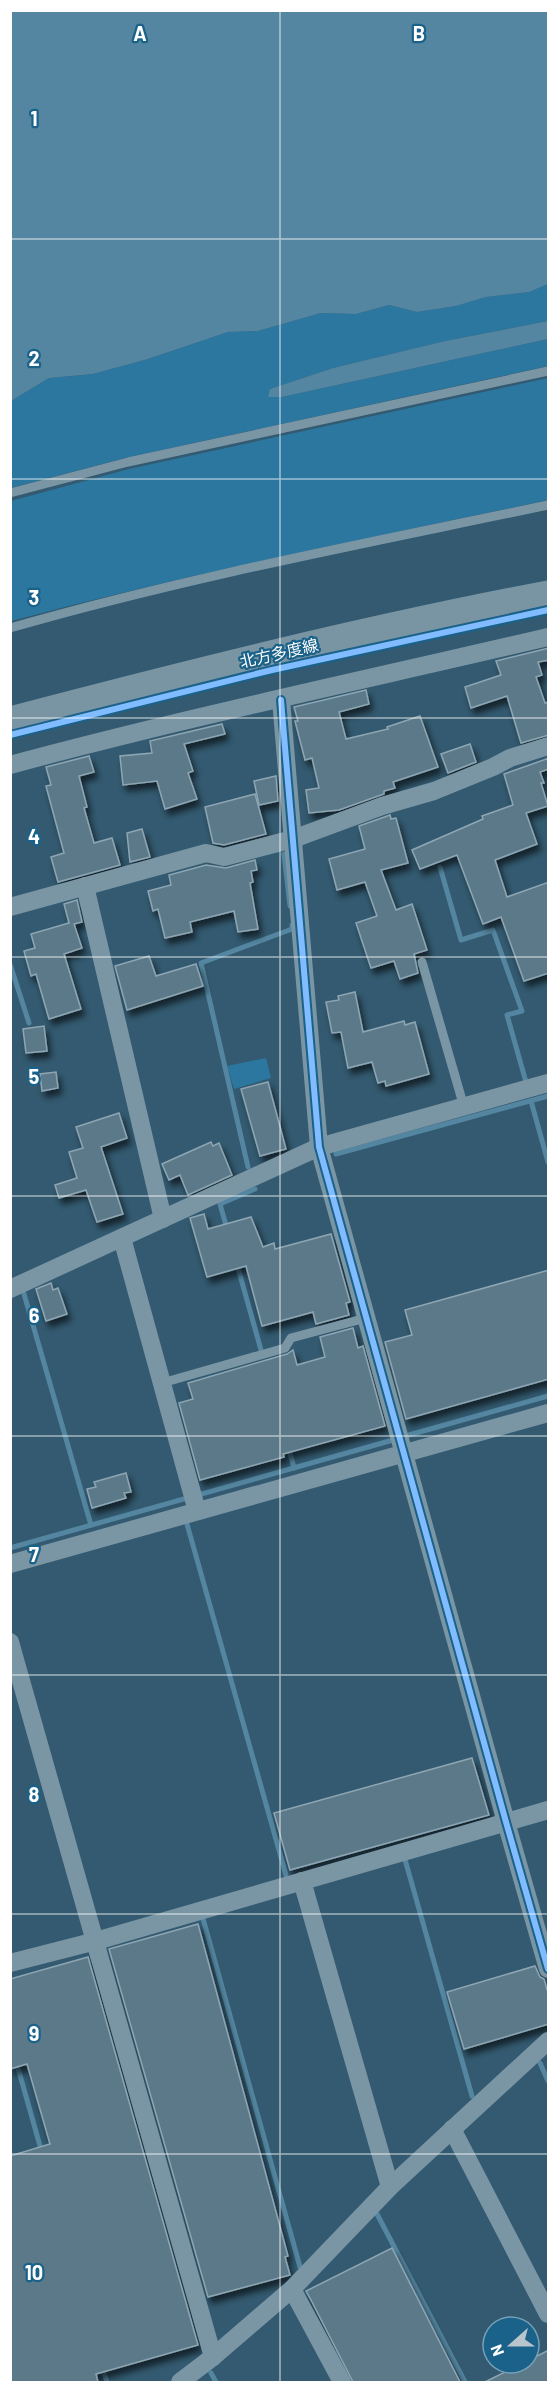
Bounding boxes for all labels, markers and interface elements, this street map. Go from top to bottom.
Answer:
text: A [133,21,147,45]
text: B [413,21,425,45]
text: 1 [30,106,38,130]
text: 2 [28,346,40,370]
text: 3 [29,585,39,609]
street label: 北方多度線 [238,634,320,671]
text: 4 [28,824,40,848]
text: 5 [29,1064,40,1088]
text: 6 [29,1303,40,1327]
text: 7 [29,1542,39,1566]
text: 8 [29,1782,40,1806]
text: 9 [29,2021,39,2045]
text: 10 [25,2260,43,2284]
north arrow [481,2315,541,2375]
text: N [486,2342,507,2359]

